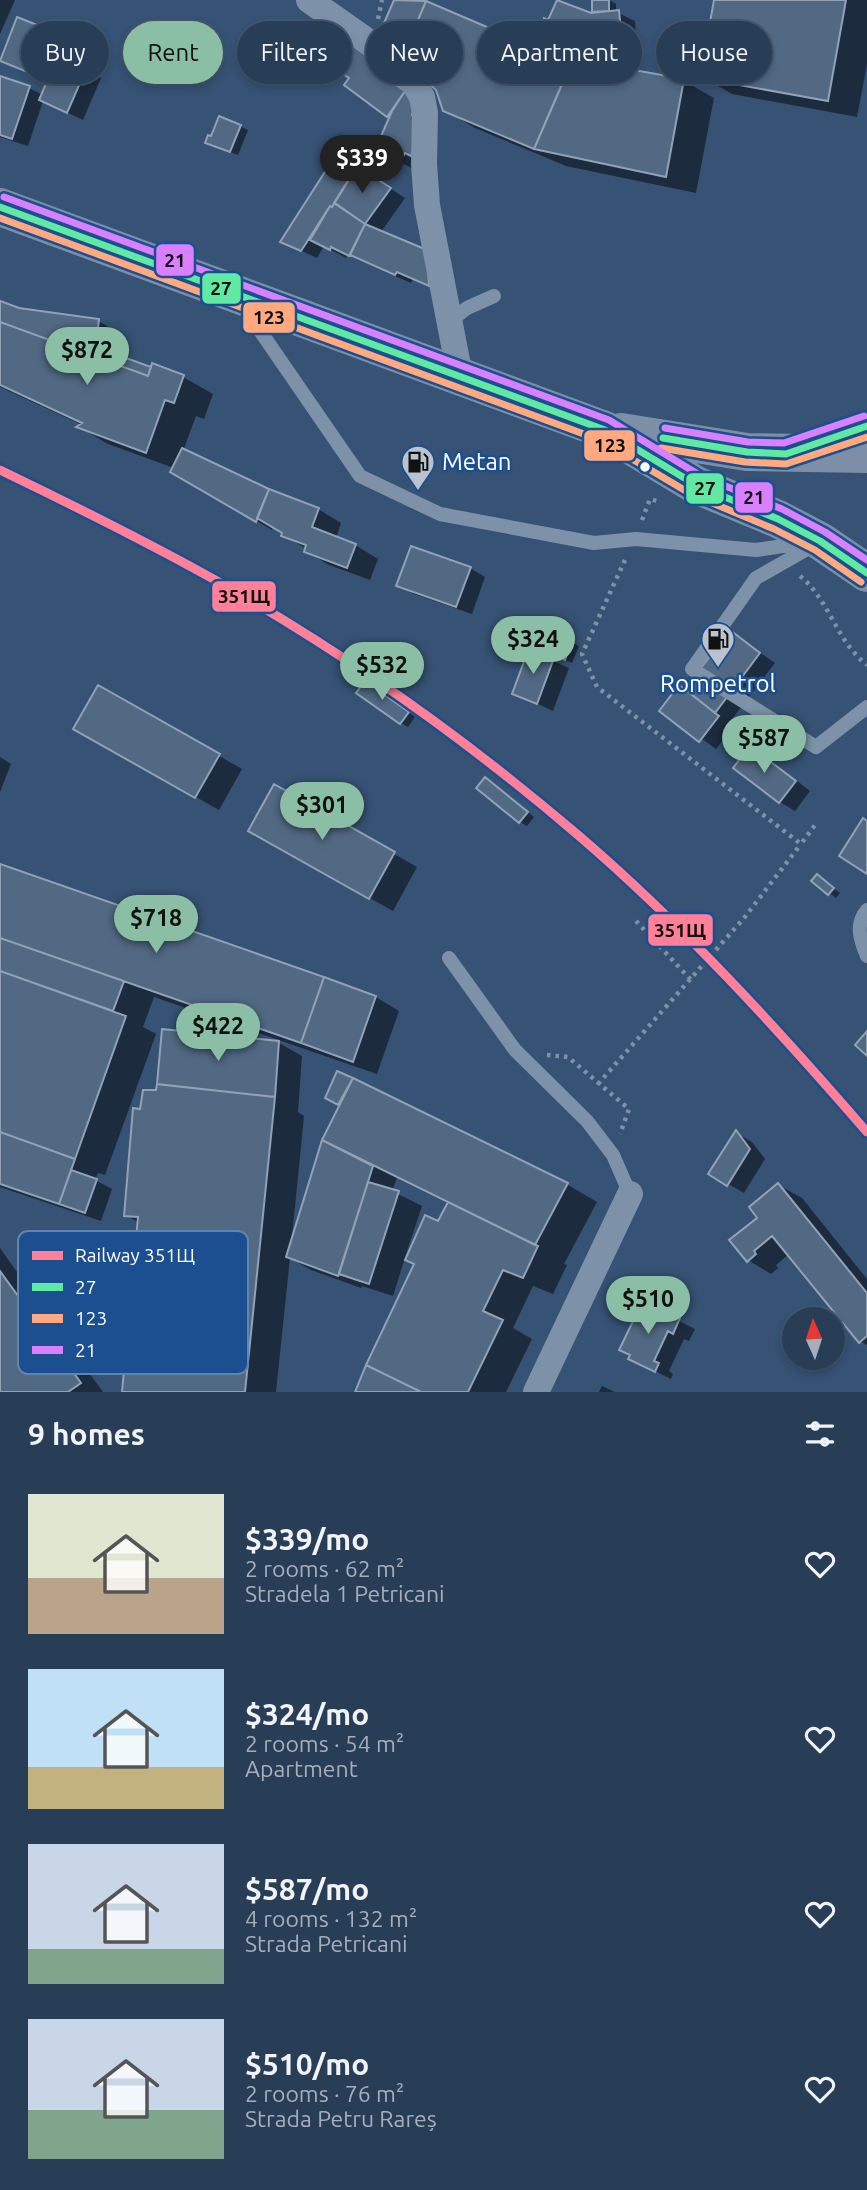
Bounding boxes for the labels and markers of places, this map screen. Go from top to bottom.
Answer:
pin: $339 [321,136,403,195]
pin: $872 [46,328,128,387]
fuel station icon: Metan [399,443,437,492]
place label: Metan [442,448,512,475]
unlabelled marker [638,460,652,474]
pin: $324 [492,616,574,676]
fuel station icon: Rompetrol [699,620,737,669]
pin: $532 [341,642,423,702]
place label: Rompetrol [660,670,776,697]
pin: $587 [723,716,805,775]
pin: $301 [281,782,363,842]
pin: $718 [115,895,197,955]
pin: $422 [177,1004,259,1063]
pin: $510 [607,1276,689,1336]

